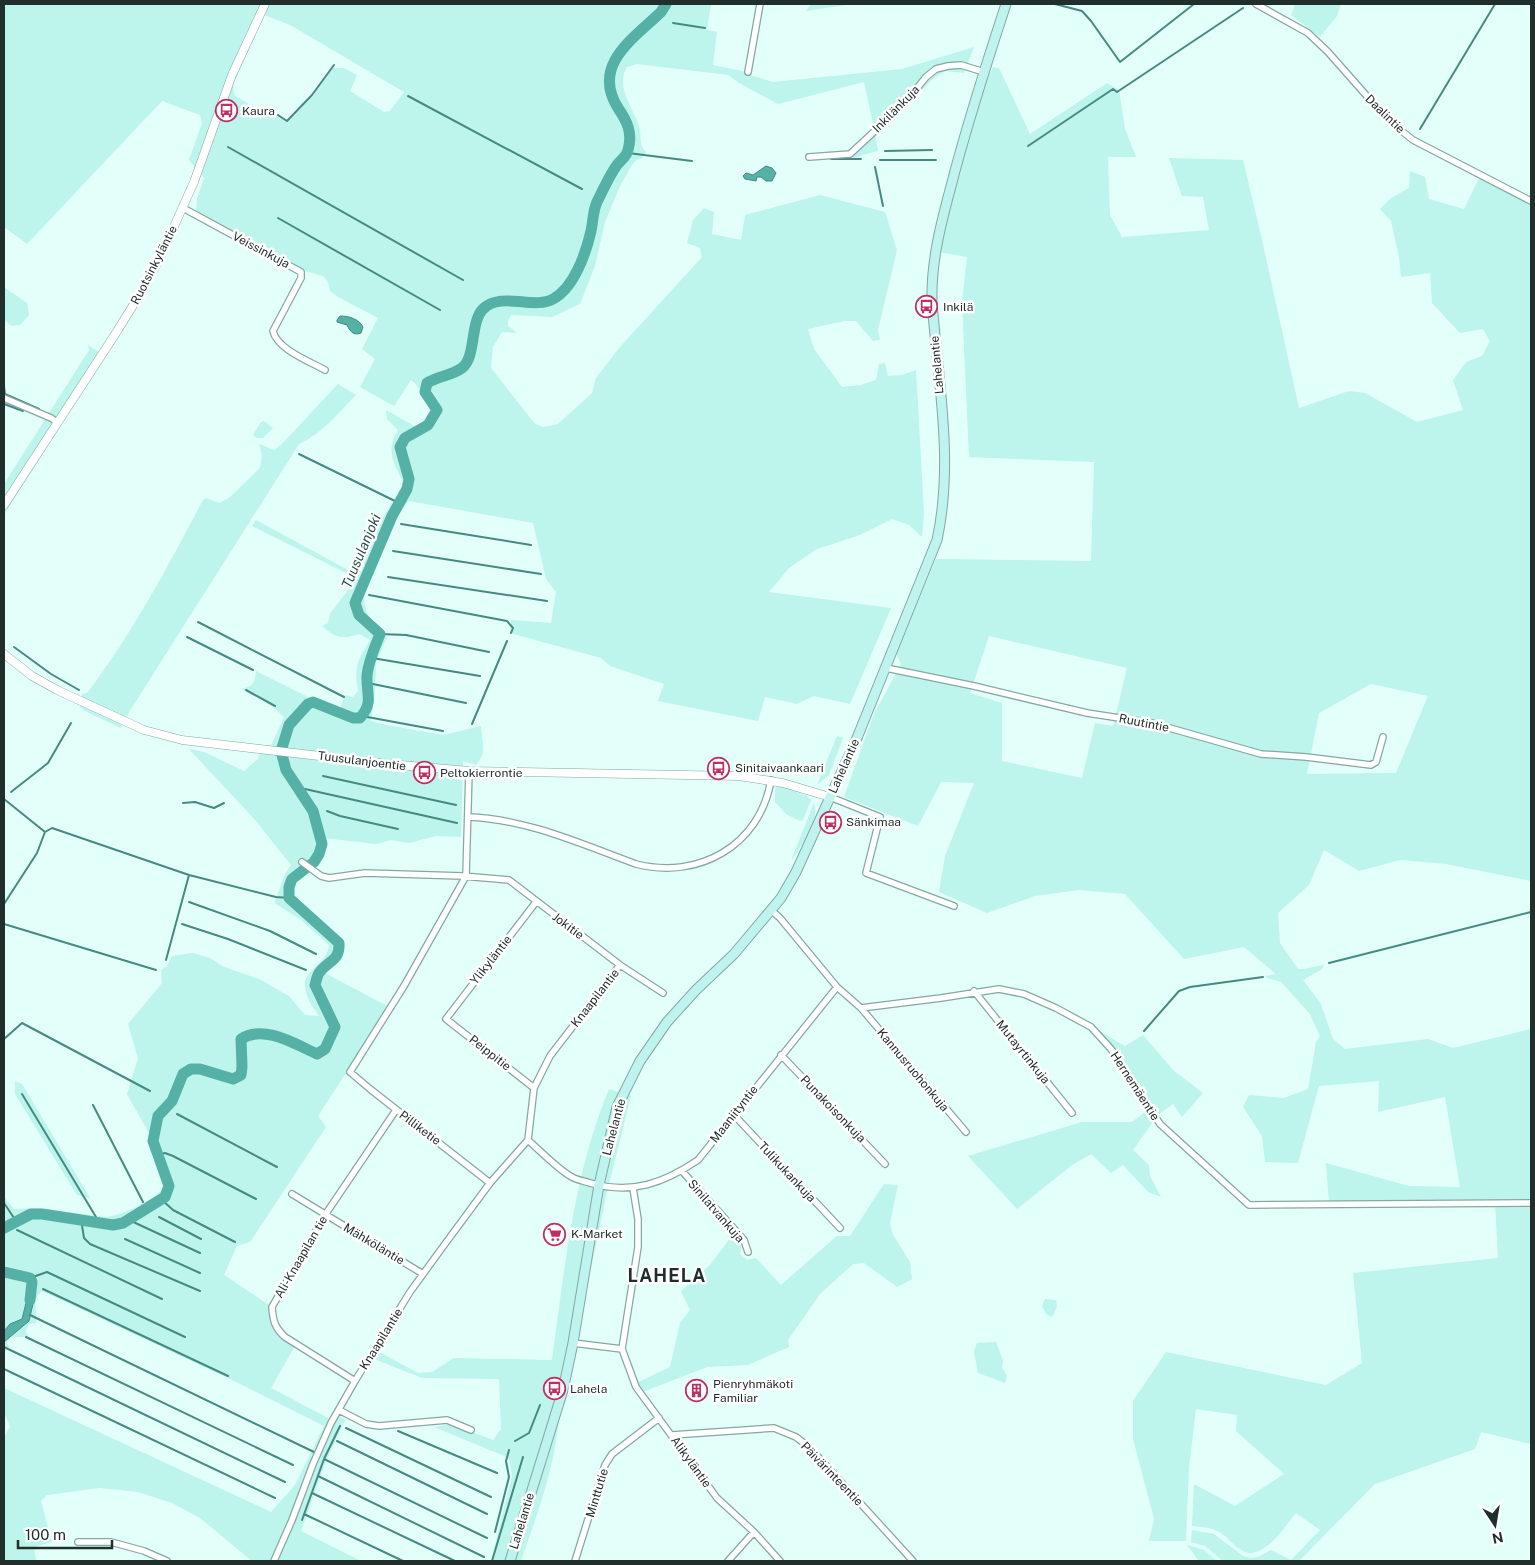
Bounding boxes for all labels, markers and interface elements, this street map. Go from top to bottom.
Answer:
street label: Inkilänkuja [870,83,922,135]
street label: Daalintie [1362,92,1408,136]
bus stop icon: Kaura [214,99,238,123]
place label: Kaura [242,104,275,118]
street label: Ruotsinkyläntie [128,223,180,307]
street label: Veissinkuja [230,229,292,271]
bus stop icon: Inkilä [915,295,939,319]
place label: Inkilä [943,300,973,314]
street label: Lahelantie [927,335,947,395]
water label: Tuusulanjoki [338,511,384,591]
street label: Ruutintie [1118,711,1170,735]
street label: Lahelantie [826,736,862,796]
street label: Tuusulanjoentie [317,749,407,773]
bus stop icon: Sinitaivaankaari [707,756,731,780]
bus stop icon: Peltokierrontie [412,761,436,785]
place label: Sinitaivaankaari [735,761,824,775]
place label: Peltokierrontie [440,766,523,780]
bus stop icon: Sänkimaa [818,810,842,834]
place label: Sänkimaa [846,815,901,829]
street label: Jokitie [550,910,587,942]
street label: Ylikyläntie [467,932,515,987]
street label: Knaapilantie [568,966,622,1030]
street label: Mutayrtinkuja [993,1017,1053,1087]
street label: Kannusruohonkuja [874,1026,952,1114]
street label: Peippitie [466,1032,514,1074]
street label: Hernemäentie [1108,1049,1163,1123]
street label: Punakoisonkuja [798,1073,868,1145]
street label: Maaniityntie [707,1082,761,1145]
street label: Lahelantie [600,1097,628,1157]
street label: Pilliketie [397,1108,444,1148]
street label: Tulikukankuja [756,1139,818,1205]
street label: Sinilatvankuja [685,1177,747,1245]
street label: Ali-Knaapilan tie [272,1213,330,1301]
street label: Mähköläntie [341,1220,407,1268]
supermarket icon: K-Market [543,1222,567,1246]
place label: K-Market [571,1227,623,1241]
district label: LAHELA [628,1265,706,1286]
street label: Knaapilantie [357,1306,406,1372]
bus stop icon: Lahela [542,1377,566,1401]
place label: Pienryhmäkoti Familiar [713,1377,793,1405]
building icon: Pienryhmäkoti Familiar [685,1379,709,1403]
place label: Lahela [570,1382,607,1396]
street label: Alikyläntie [668,1434,714,1490]
street label: Päivärinteentie [798,1439,866,1509]
street label: Minttutie [583,1467,611,1519]
street label: Lahelantie [507,1491,537,1551]
north arrow [1470,1500,1520,1550]
scale bar [18,1518,111,1550]
text: 100 m [25,1526,66,1543]
text: N [1491,1529,1505,1547]

